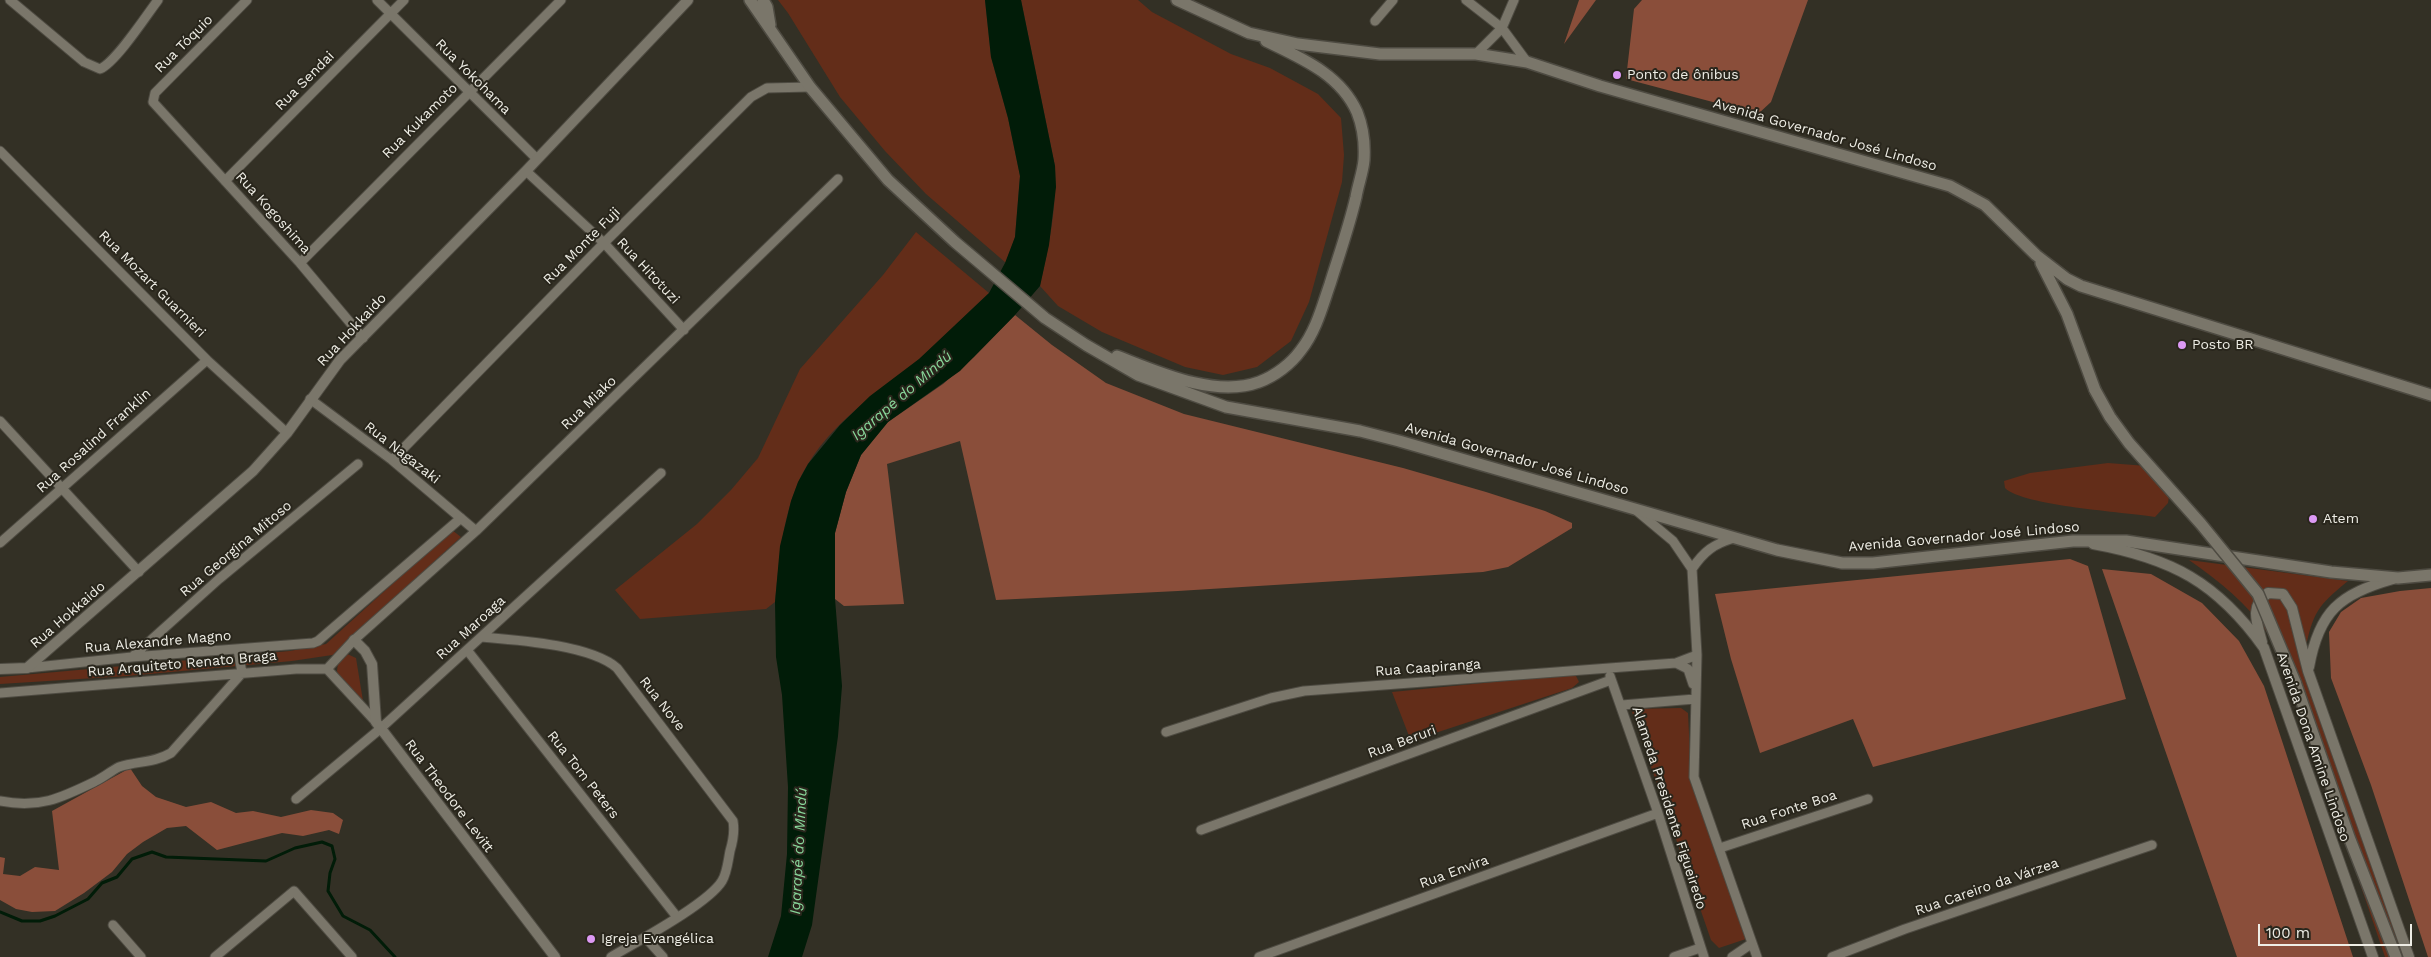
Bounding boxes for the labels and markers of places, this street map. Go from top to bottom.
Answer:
place label: Ponto de ônibus [1627,67,1739,83]
marker: Ponto de ônibus [1611,69,1623,81]
place label: Posto BR [2192,337,2254,353]
marker: Posto BR [2176,339,2188,351]
place label: Atem [2323,511,2359,527]
marker: Atem [2307,513,2319,525]
place label: Igreja Evangélica [601,931,714,947]
marker: Igreja Evangélica [585,933,597,945]

